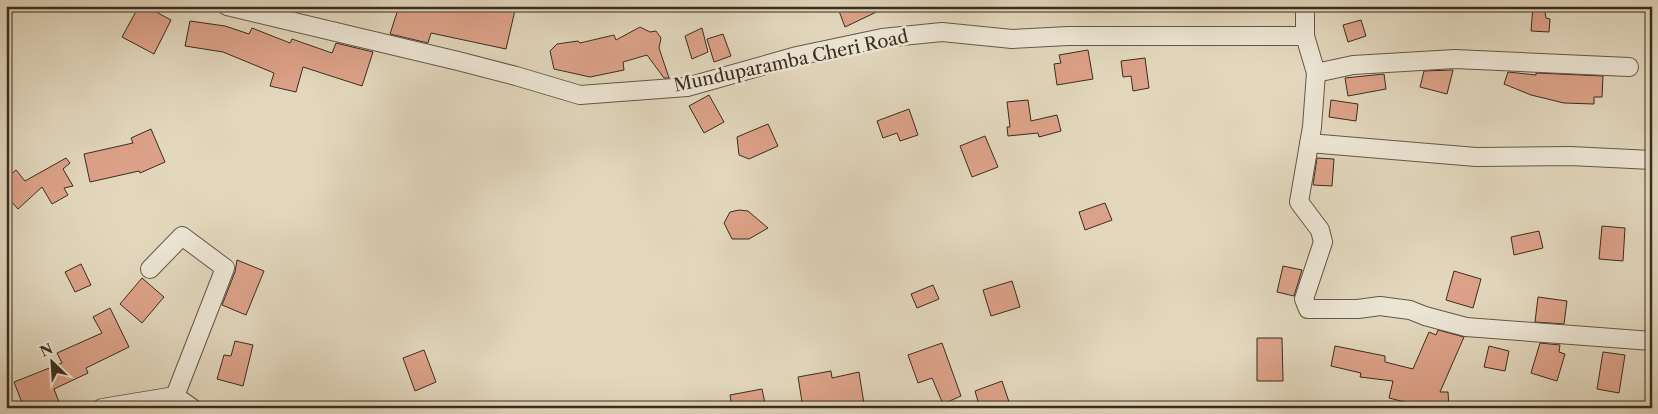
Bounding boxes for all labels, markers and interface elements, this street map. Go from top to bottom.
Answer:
street label: Munduparamba Cheri Road [672,25,910,97]
north arrow [28,336,78,386]
text: N [37,339,56,361]

